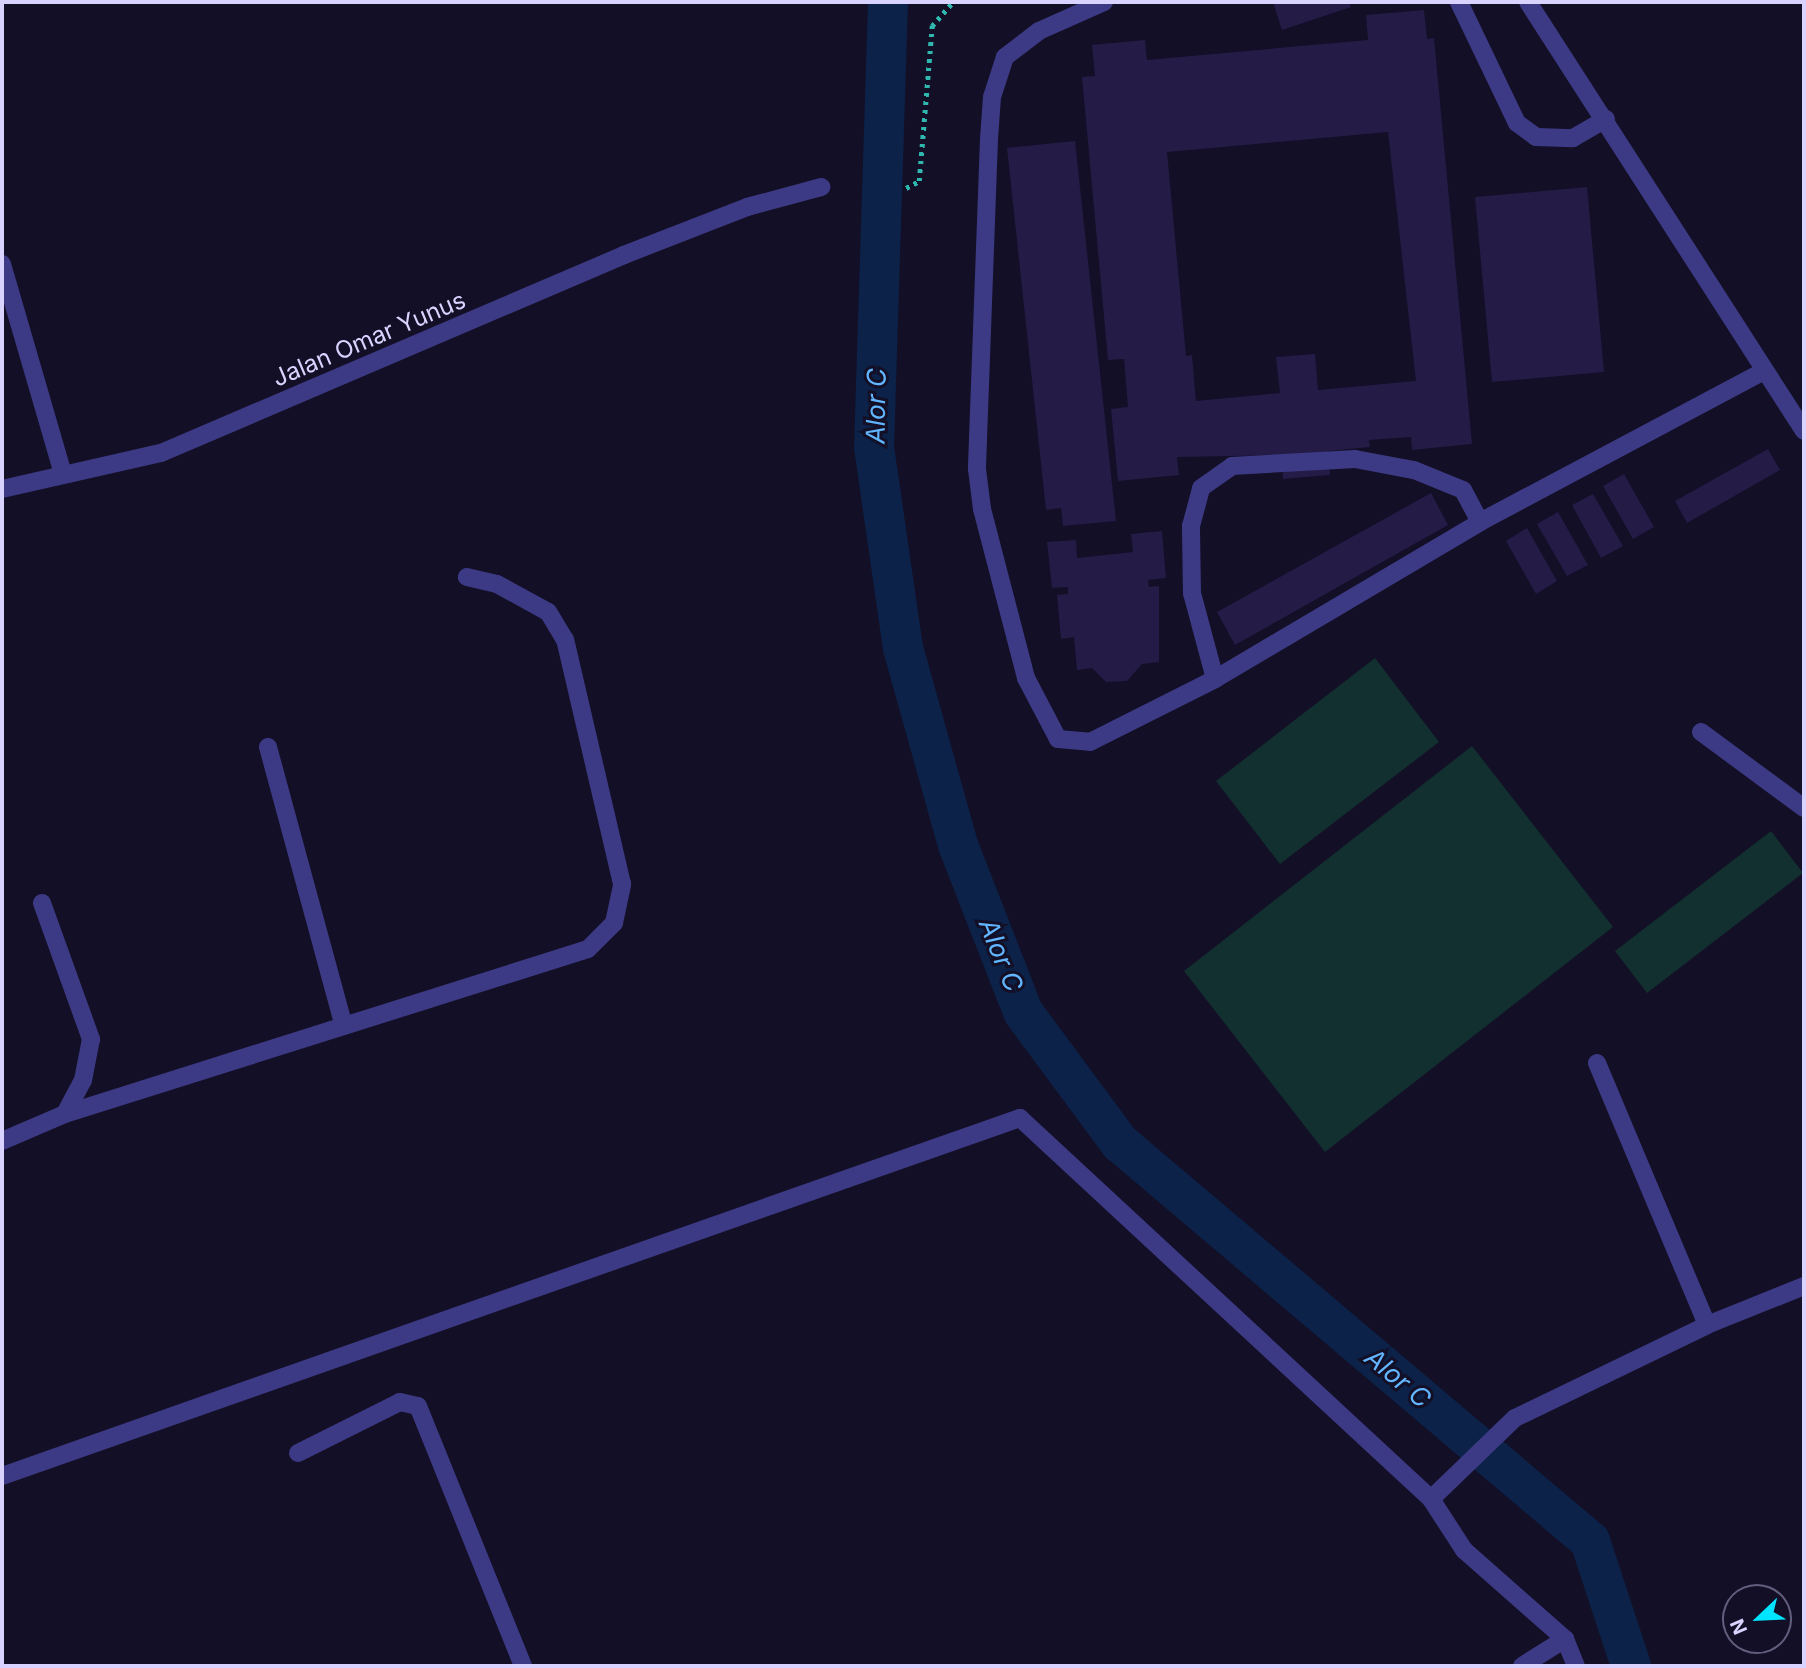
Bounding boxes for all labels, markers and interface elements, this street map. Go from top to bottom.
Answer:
street label: Jalan Omar Yunus [268,285,470,393]
water label: Alor C [860,368,892,444]
water label: Alor C [972,914,1030,996]
water label: Alor C [1359,1342,1437,1414]
north arrow [1722,1584,1792,1654]
text: N [1726,1615,1752,1638]

